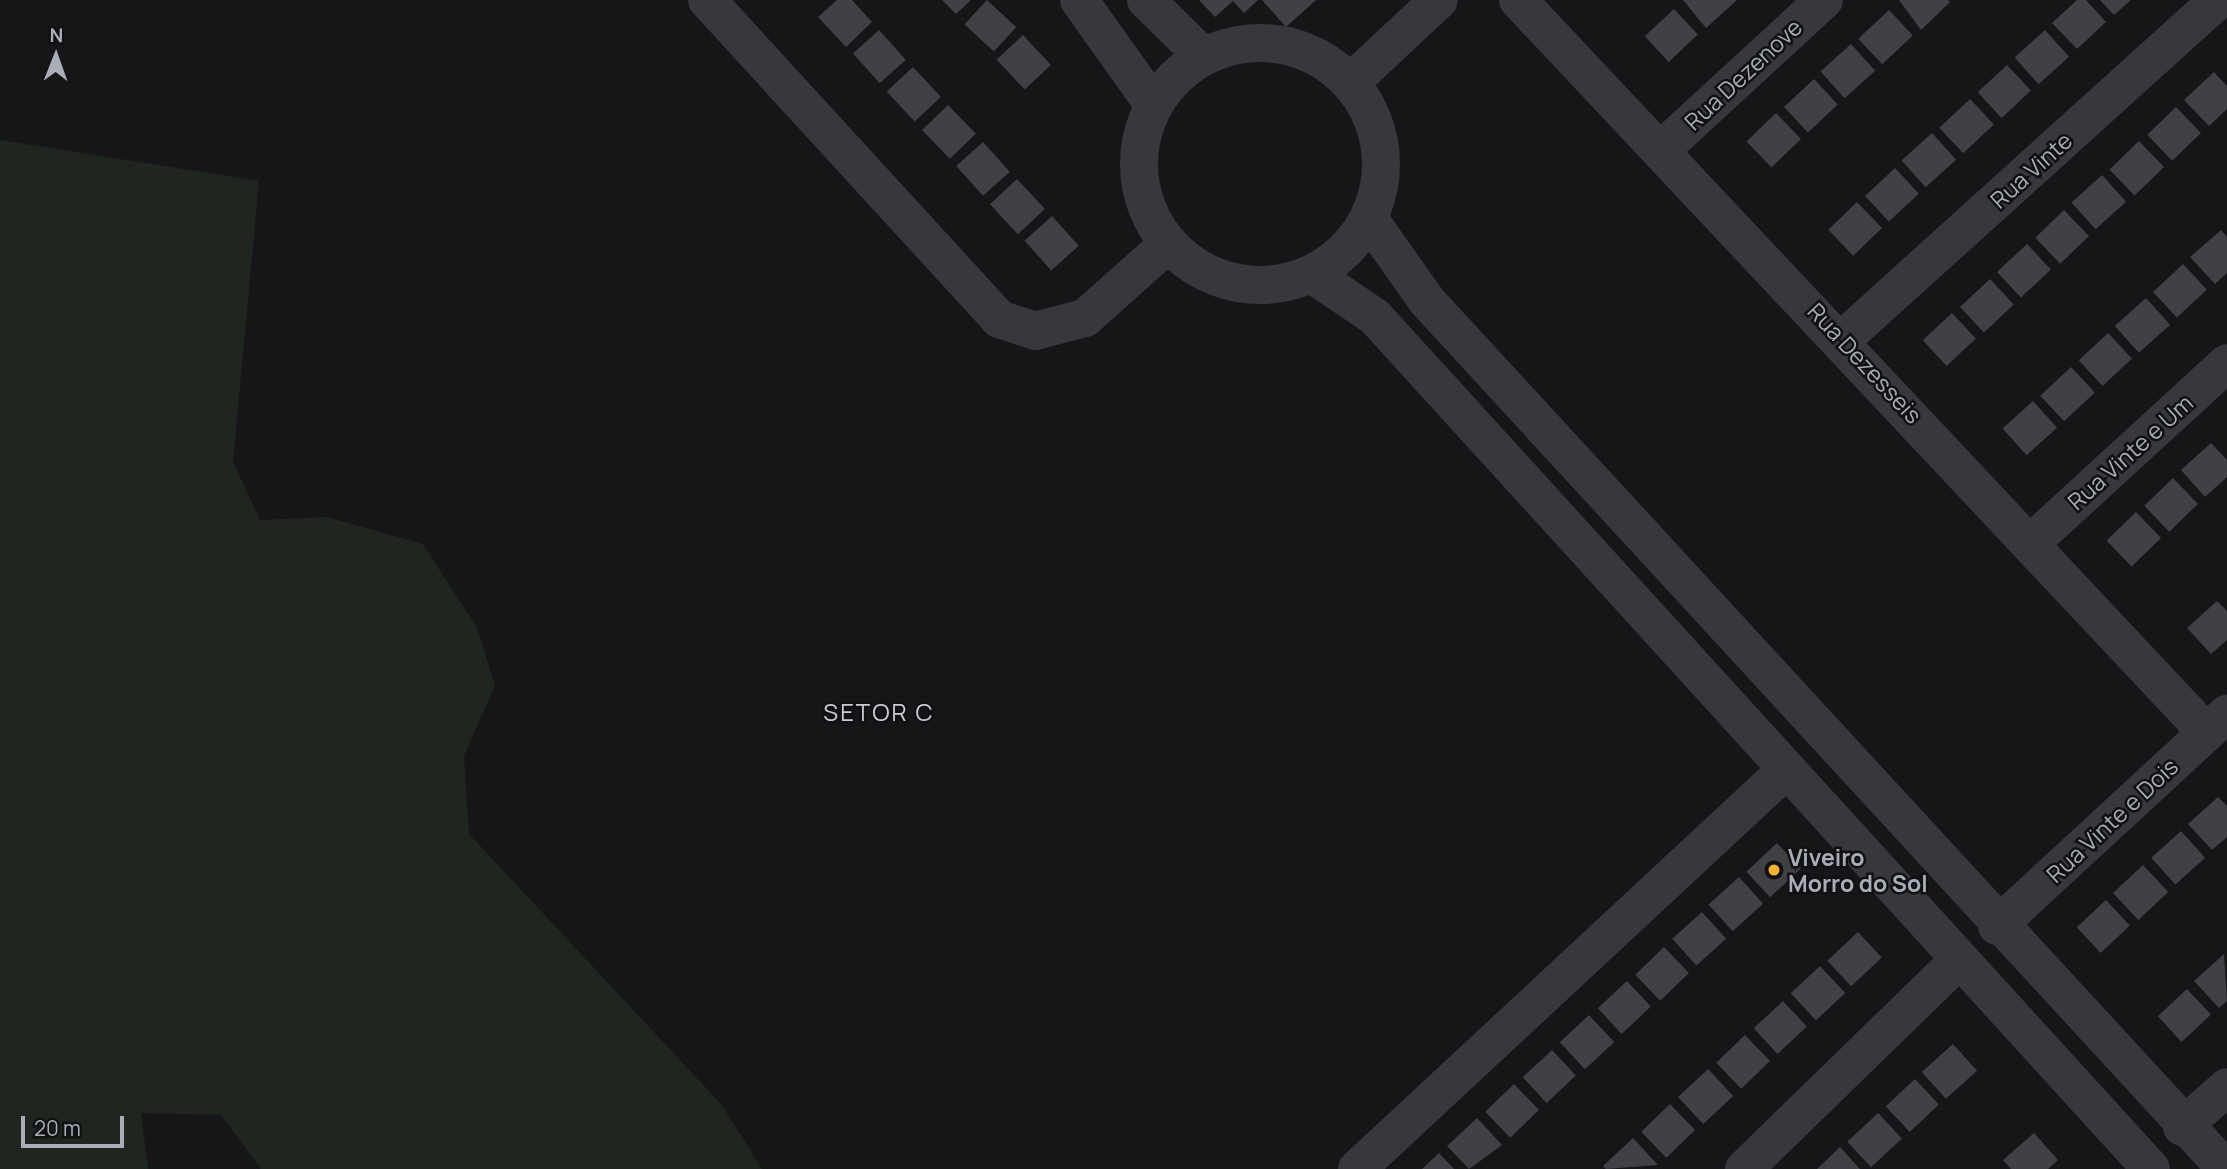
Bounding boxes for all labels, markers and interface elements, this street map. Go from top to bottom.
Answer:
street label: Rua Dezenove [1679,13,1807,135]
north arrow [21,21,91,91]
text: N [49,22,63,48]
street label: Rua Vinte [1985,126,2077,214]
street label: Rua Dezesseis [1802,297,1928,429]
street label: Rua Vinte e Um [2062,389,2198,515]
district label: SETOR C [824,698,934,726]
street label: Rua Vinte e Dois [2041,752,2183,888]
place label: Viveiro Morro do Sol [1788,843,1928,897]
marker: Viveiro Morro do Sol [1766,862,1782,878]
scale bar [24,1102,128,1146]
text: 20 m [34,1114,81,1142]

